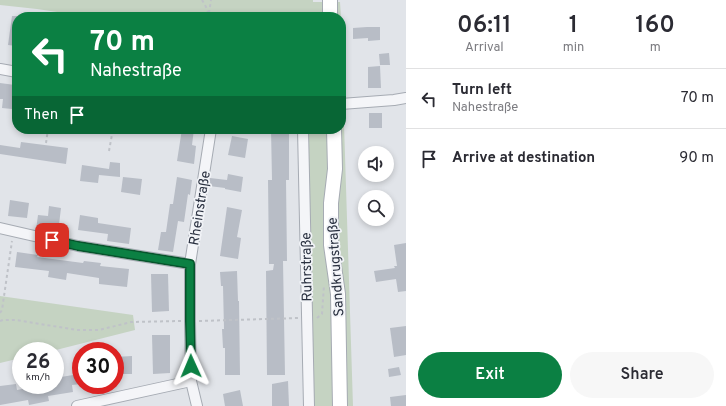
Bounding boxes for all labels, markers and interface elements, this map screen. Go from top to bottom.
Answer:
text: 06:11 [457,11,512,41]
text: 1 [569,11,578,41]
text: 160 [635,11,675,41]
text: 70 m [90,25,155,61]
icon: left [24,28,76,80]
text: Arrival [465,40,504,56]
text: min [563,40,584,56]
text: m [650,40,661,56]
text: Nahestraße [90,60,182,83]
text: Turn left [452,81,512,100]
icon: left [418,88,440,110]
text: 70 m [681,89,714,108]
text: Nahestraße [452,100,518,116]
icon: arrive [66,104,88,126]
text: Then [24,106,58,125]
map controls [358,146,394,226]
button: sound [358,146,394,182]
icon: arrive [418,148,440,170]
text: Arrive at destination [452,149,595,168]
text: 90 m [679,149,714,168]
street label: Rheinstraße [186,170,215,247]
button: search [358,190,394,226]
street label: Sandkrugstraße [325,217,348,317]
pin [35,223,69,257]
icon: arrive [41,229,63,251]
street label: Ruhrstraße [298,232,317,302]
speed limit sign: 30 [72,342,124,394]
position arrow [170,345,212,387]
text: 26 [26,350,50,376]
button: Exit [418,352,562,398]
button: Share [570,352,714,398]
text: km/h [26,371,50,384]

